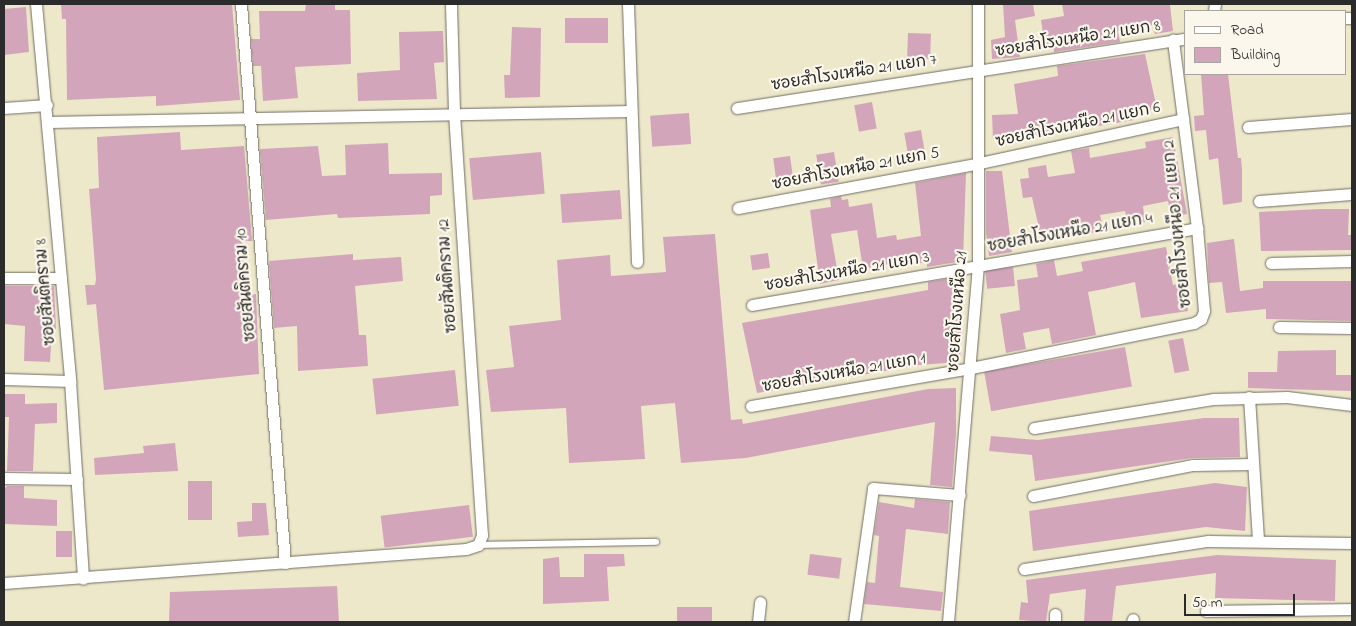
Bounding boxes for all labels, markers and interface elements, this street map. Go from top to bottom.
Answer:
legend [1184,10,1346,75]
street label: ซอยสำโรงเหนือ 21 แยก 8 [994,16,1162,62]
text: Road [1231,19,1264,41]
text: Building [1231,44,1280,66]
street label: ซอยสำโรงเหนือ 21 แยก 7 [770,50,938,96]
street label: ซอยสำโรงเหนือ 21 แยก 6 [994,98,1162,152]
street label: ซอยสำโรงเหนือ 21 แยก 2 [1160,139,1196,309]
street label: ซอยสำโรงเหนือ 21 แยก 5 [771,143,941,195]
street label: ซอยสำโรงเหนือ 21 แยก 4 [986,209,1154,257]
street label: ซอยสันติคราม 12 [434,218,462,334]
street label: ซอยสันติคราม 10 [231,228,261,342]
street label: ซอยสันติคราม 8 [32,238,60,346]
street label: ซอยสำโรงเหนือ 21 แยก 3 [763,248,931,296]
street label: ซอยสำโรงเหนือ 21 [944,251,972,373]
street label: ซอยสำโรงเหนือ 21 แยก 1 [761,349,927,397]
scale bar [1186,584,1297,616]
text: 50 m [1192,592,1222,614]

